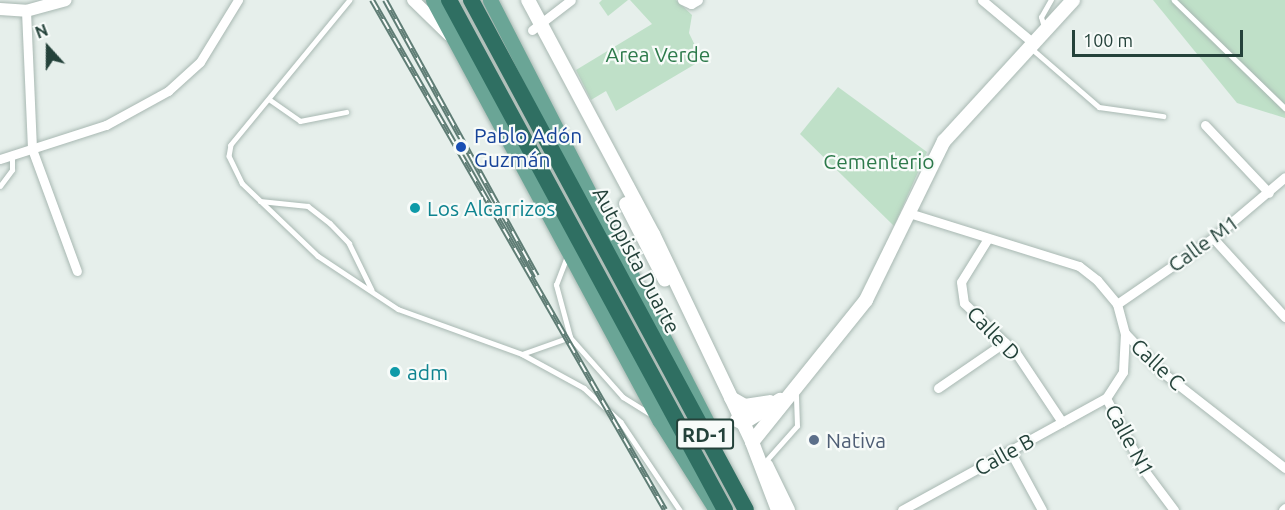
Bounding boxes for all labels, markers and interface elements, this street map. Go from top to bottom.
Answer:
north arrow [18,18,78,78]
scale bar [1075,18,1246,56]
text: N [33,21,50,42]
text: 100 m [1083,30,1133,50]
park label: Area Verde [606,41,710,67]
place label: Pablo Adón Guzmán [474,122,582,172]
marker: Pablo Adón Guzmán [452,138,470,156]
park label: Cementerio [823,148,935,174]
street label: Autopista Duarte [588,183,686,337]
place label: Los Alcarrizos [427,195,555,221]
marker: Los Alcarrizos [408,201,422,215]
street label: Calle M1 [1163,209,1243,277]
street label: Calle D [962,301,1026,365]
street label: Calle C [1126,333,1190,395]
place label: adm [407,359,448,385]
marker: adm [388,365,402,379]
street label: Calle N1 [1100,400,1160,480]
road number: RD-1 [675,417,735,451]
place label: Nativa [826,427,886,453]
street label: Calle B [970,427,1038,481]
marker: Nativa [807,433,821,447]

